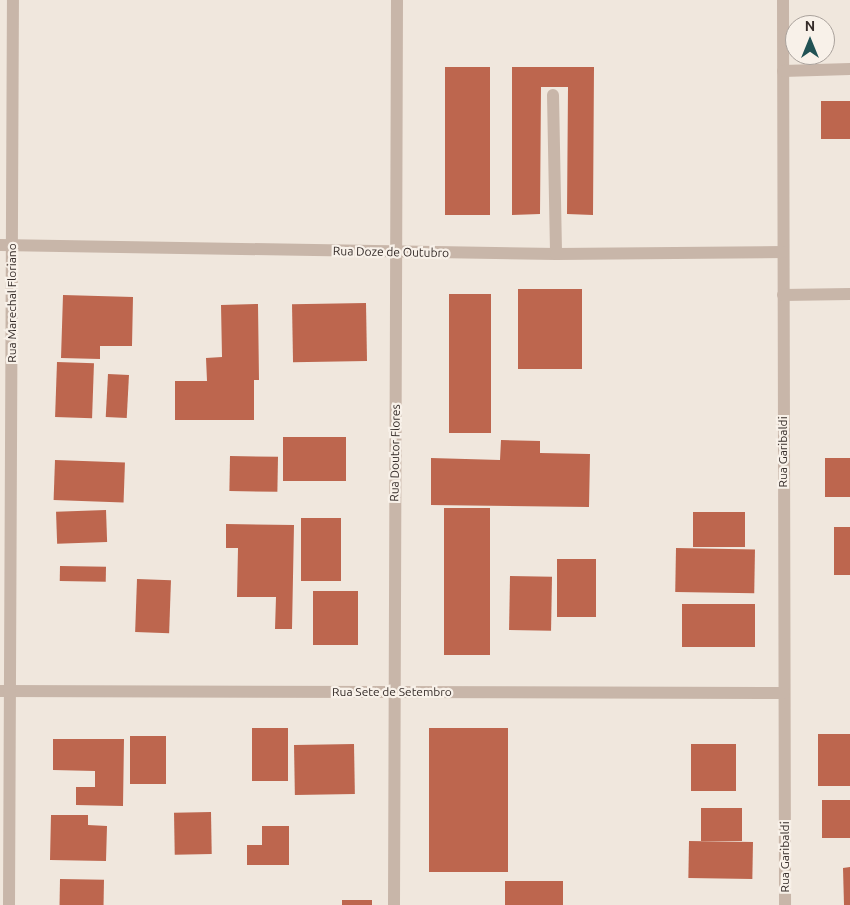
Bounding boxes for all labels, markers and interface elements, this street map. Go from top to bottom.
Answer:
north arrow [785,15,835,65]
text: N [805,18,815,34]
street label: Rua Marechal Floriano [5,243,19,363]
street label: Rua Doze de Outubro [333,244,449,260]
street label: Rua Doutor Flores [387,404,403,502]
street label: Rua Garibaldi [776,416,790,488]
street label: Rua Sete de Setembro [332,685,452,699]
street label: Rua Garibaldi [778,821,792,893]

